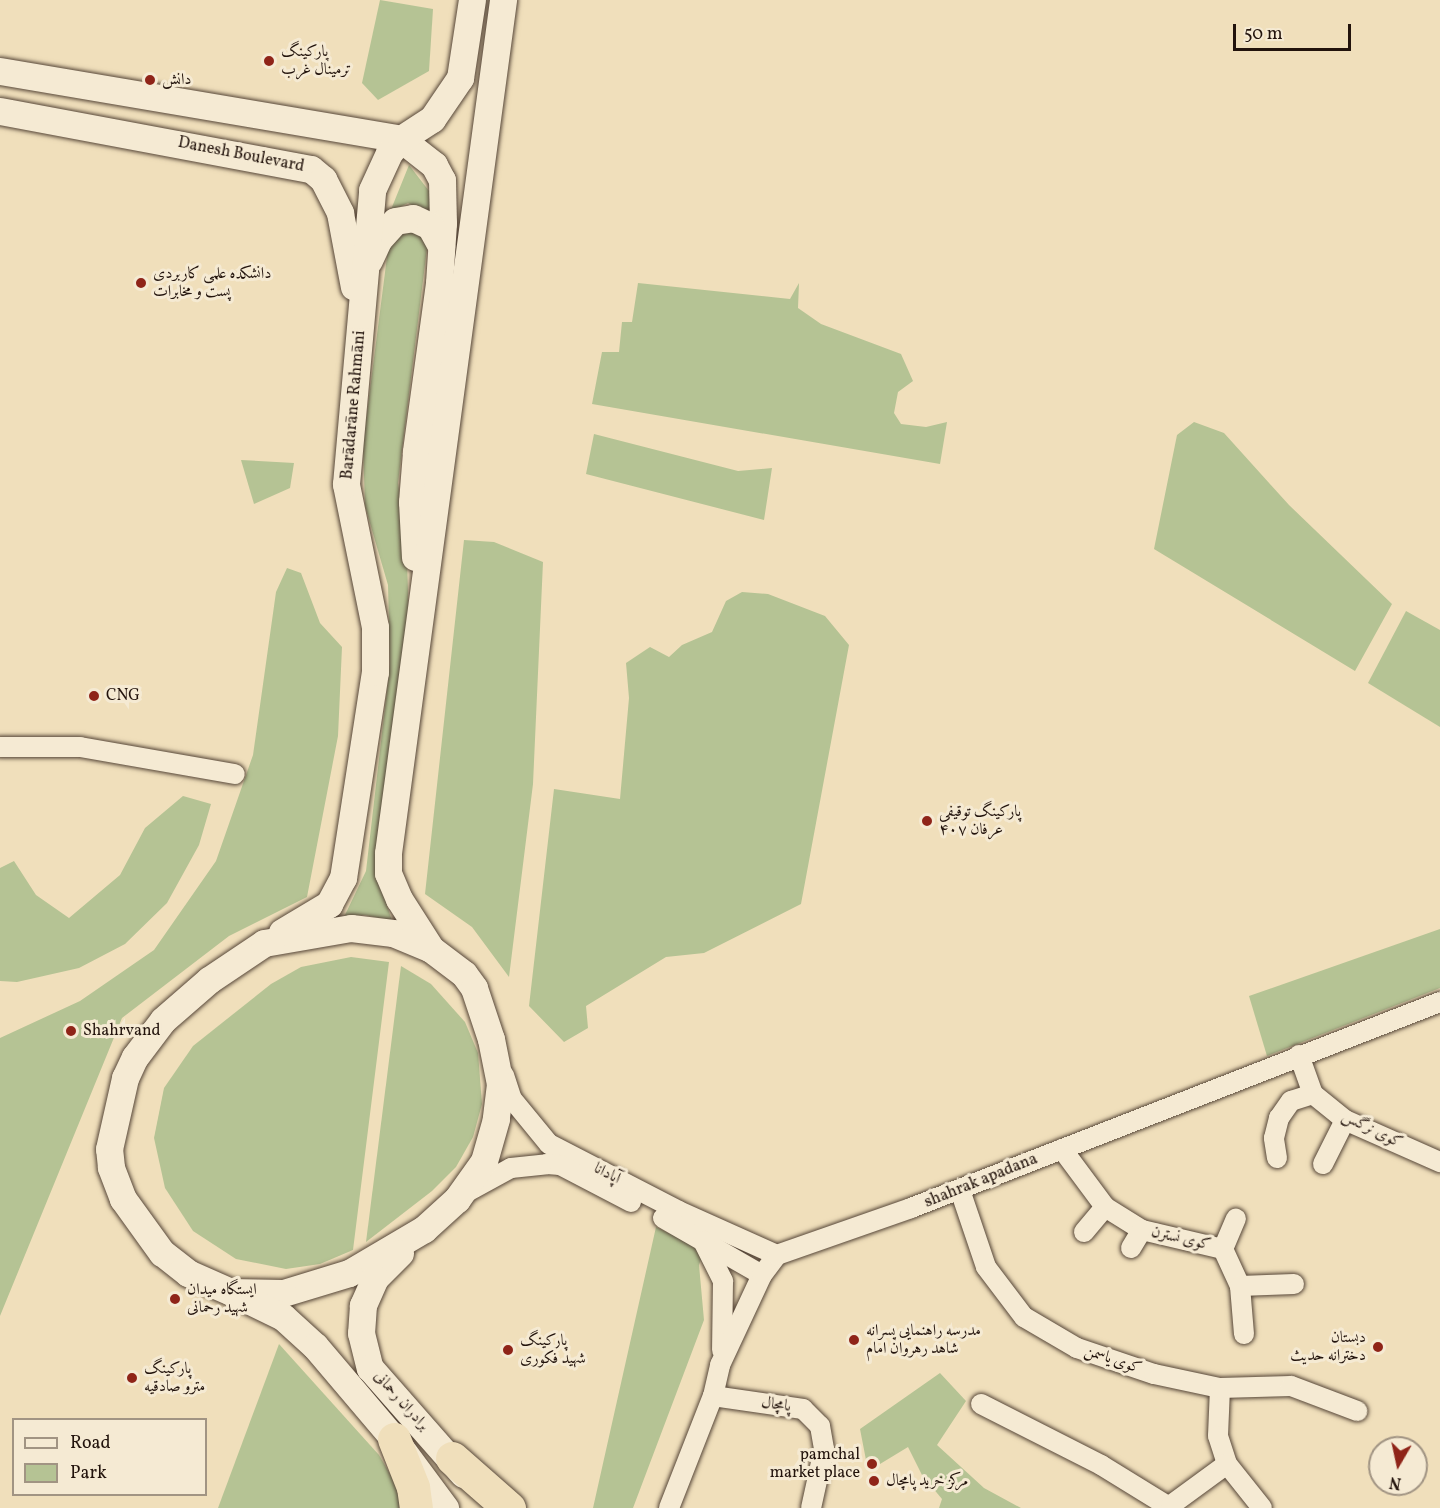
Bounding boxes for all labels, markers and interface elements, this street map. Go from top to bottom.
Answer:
scale bar [1236,12,1354,50]
text: 50 m [1244,22,1283,47]
place label: پارکینگ ترمینال غرب [281,42,351,80]
marker: پارکینگ ترمینال غرب [262,54,276,68]
place label: دانش [162,70,192,90]
marker: دانش [143,73,157,87]
street label: Danesh Boulevard [176,133,306,177]
place label: دانشکده علمی کاربردی پست و مخابرات [153,264,271,302]
marker: دانشکده علمی کاربردی پست و مخابرات [134,276,148,290]
street label: Barādarāne Rahmāni [338,330,370,480]
place label: CNG [106,686,140,706]
marker: CNG [87,689,101,703]
place label: پارکینگ توقیفی عرفان ۴۰۷ [939,802,1021,840]
marker: پارکینگ توقیفی عرفان ۴۰۷ [920,814,934,828]
place label: Shahrvand [83,1021,161,1041]
marker: Shahrvand [64,1024,78,1038]
street label: کوی نرگس [1338,1107,1406,1153]
street label: shahrak apadana [922,1150,1040,1212]
street label: آپادانا [590,1159,624,1189]
street label: کوی نسترن [1149,1223,1213,1255]
place label: ایستگاه میدان شهید رحمانی [187,1280,257,1318]
marker: ایستگاه میدان شهید رحمانی [168,1292,182,1306]
place label: مدرسه راهنمایی پسرانه شاهد رهروان امام [866,1321,981,1359]
place label: دبستان دخترانه حدیث [1290,1328,1366,1366]
place label: پارکینگ شهید فکوری [520,1331,586,1369]
marker: مدرسه راهنمایی پسرانه شاهد رهروان امام [847,1333,861,1347]
marker: دبستان دخترانه حدیث [1371,1340,1385,1354]
street label: کوی یاسمن [1082,1341,1144,1379]
marker: پارکینگ شهید فکوری [501,1343,515,1357]
place label: پارکینگ مترو صادقیه [144,1359,205,1397]
street label: برادران رحمانی [369,1367,433,1435]
marker: پارکینگ مترو صادقیه [125,1371,139,1385]
street label: پامچال [760,1393,792,1417]
legend [12,1418,207,1496]
text: Road [70,1431,111,1456]
north arrow [1368,1436,1428,1496]
place label: pamchal market place [770,1445,860,1483]
marker: pamchal market place [865,1457,879,1471]
text: Park [70,1461,107,1486]
text: N [1388,1470,1403,1494]
place label: مرکز خرید پامچال [886,1471,968,1491]
marker: مرکز خرید پامچال [867,1474,881,1488]

